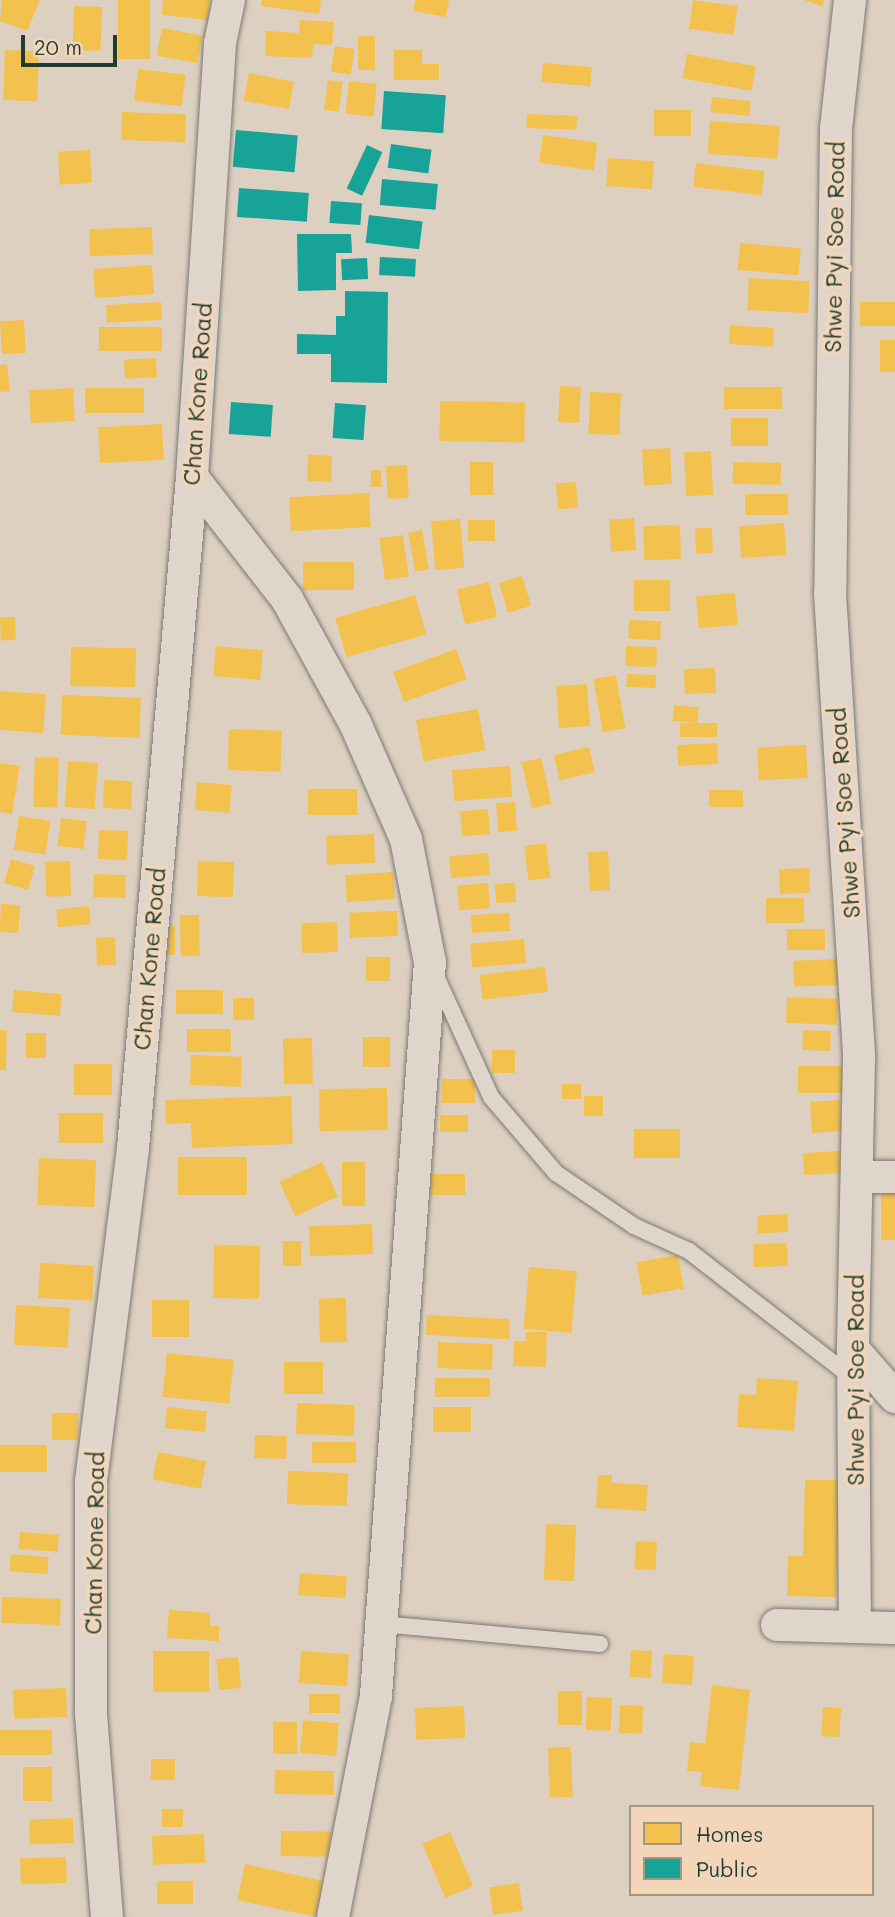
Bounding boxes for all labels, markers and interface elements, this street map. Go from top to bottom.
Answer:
scale bar [24,21,121,65]
text: 20 m [34,33,82,60]
street label: Shwe Pyi Soe Road [818,141,850,353]
street label: Chan Kone Road [177,302,217,486]
street label: Shwe Pyi Soe Road [823,707,865,919]
street label: Chan Kone Road [127,867,171,1051]
street label: Shwe Pyi Soe Road [841,1274,869,1486]
street label: Chan Kone Road [79,1451,109,1635]
legend [629,1805,874,1896]
text: Homes [696,1820,763,1847]
text: Public [696,1855,758,1882]

